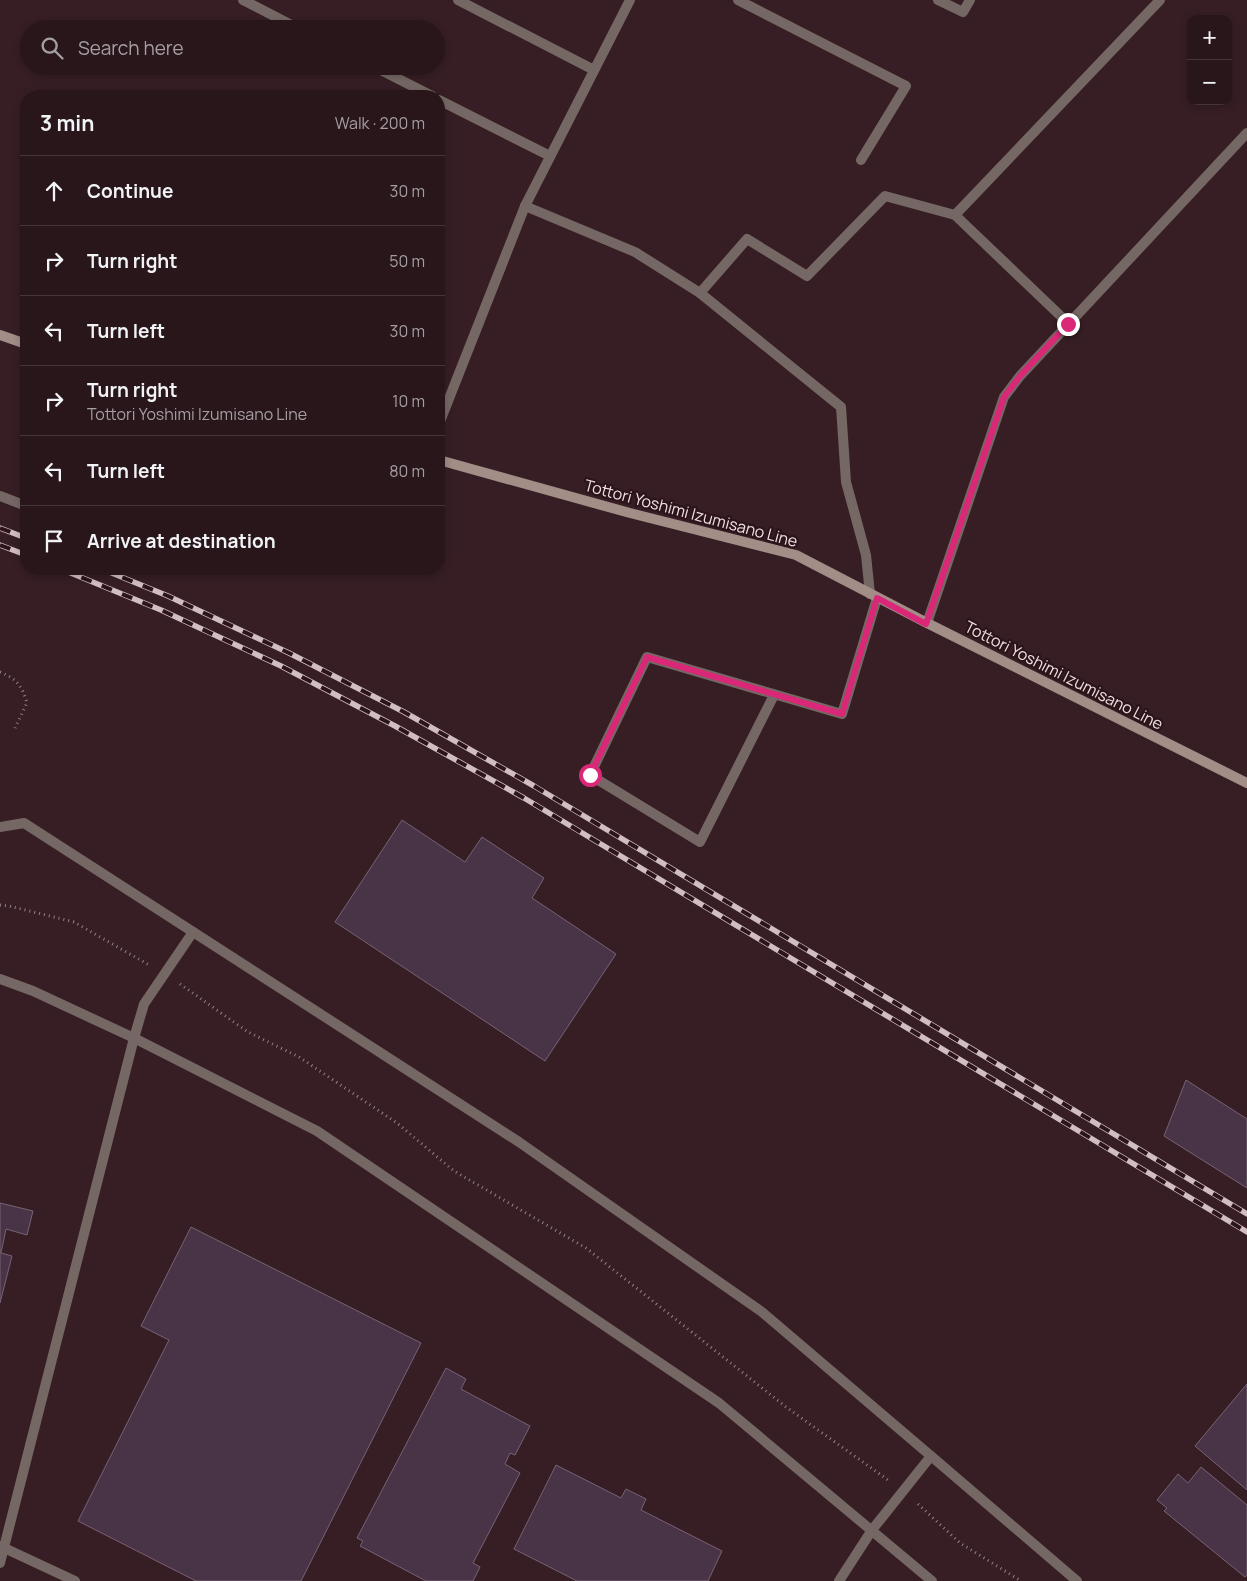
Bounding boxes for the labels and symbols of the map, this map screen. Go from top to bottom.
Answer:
route end [1057,313,1080,336]
street label: Tottori Yoshimi Izumisano Line [582,474,800,552]
street label: Tottori Yoshimi Izumisano Line [961,615,1167,735]
route start [579,764,602,787]

